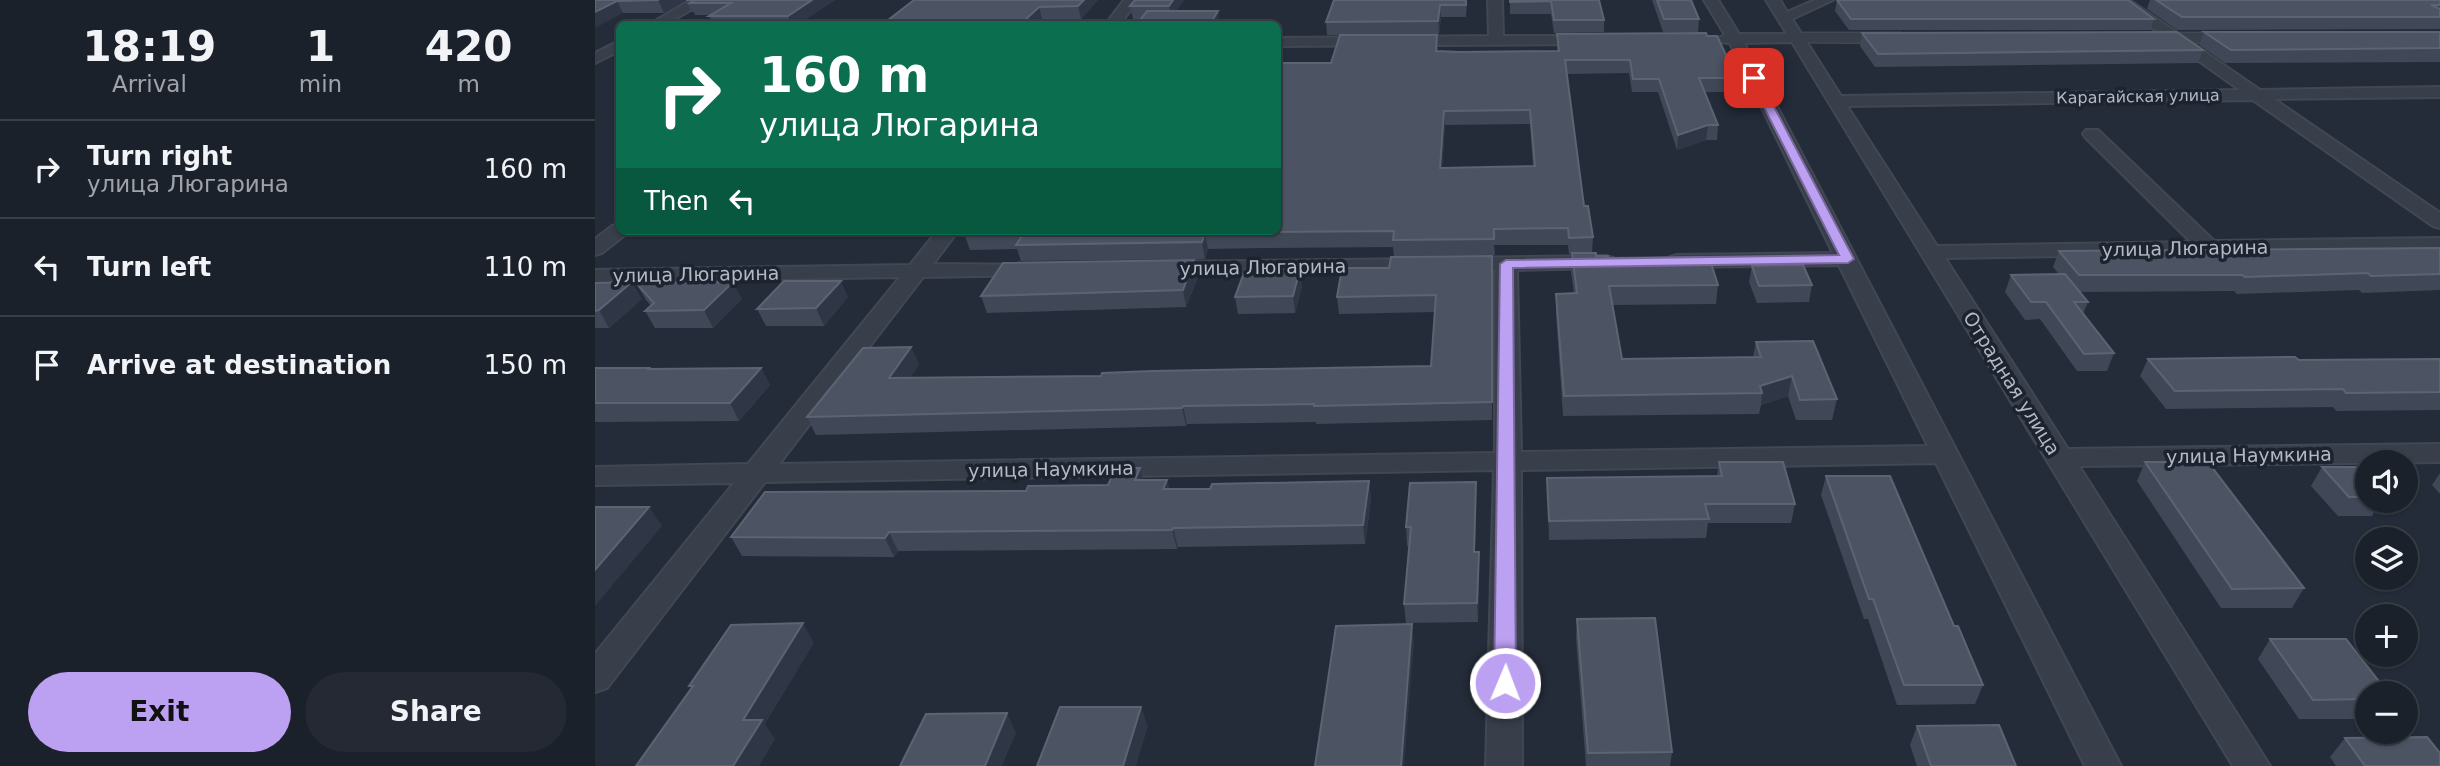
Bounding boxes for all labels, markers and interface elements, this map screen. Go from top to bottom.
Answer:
text: 18:19 [83,22,216,71]
text: 1 [306,22,335,71]
text: 420 [425,22,512,71]
text: 160 m [759,47,929,104]
pin [1724,48,1784,108]
icon: right [644,49,735,140]
icon: arrive [1735,59,1773,97]
text: Arrival [112,71,187,97]
text: min [299,71,342,97]
text: m [457,71,480,97]
street label: Карагайская улица [2056,86,2220,107]
text: улица Люгарина [759,106,1040,144]
text: Turn right [87,141,232,171]
icon: right [28,150,66,188]
text: 160 m [484,154,567,184]
text: улица Люгарина [87,171,289,197]
icon: left [723,182,761,220]
text: Then [644,186,709,216]
street label: улица Люгарина [2101,236,2269,260]
icon: left [28,248,66,286]
text: Turn left [87,252,211,282]
text: 110 m [484,252,567,282]
street label: улица Люгарина [1179,255,1347,279]
street label: улица Люгарина [612,262,780,286]
street label: Отрадная улица [1959,307,2065,459]
icon: arrive [28,346,66,384]
text: Arrive at destination [87,350,391,380]
text: 150 m [484,350,567,380]
street label: улица Наумкина [2166,443,2332,467]
map controls [2355,450,2418,744]
button: sound [2355,450,2418,513]
street label: улица Наумкина [968,457,1134,481]
button: layers [2355,527,2418,590]
button: + [2355,604,2418,667]
position arrow [1468,646,1542,720]
button: Exit [28,672,291,752]
button: Share [305,672,567,752]
button: − [2355,681,2418,744]

